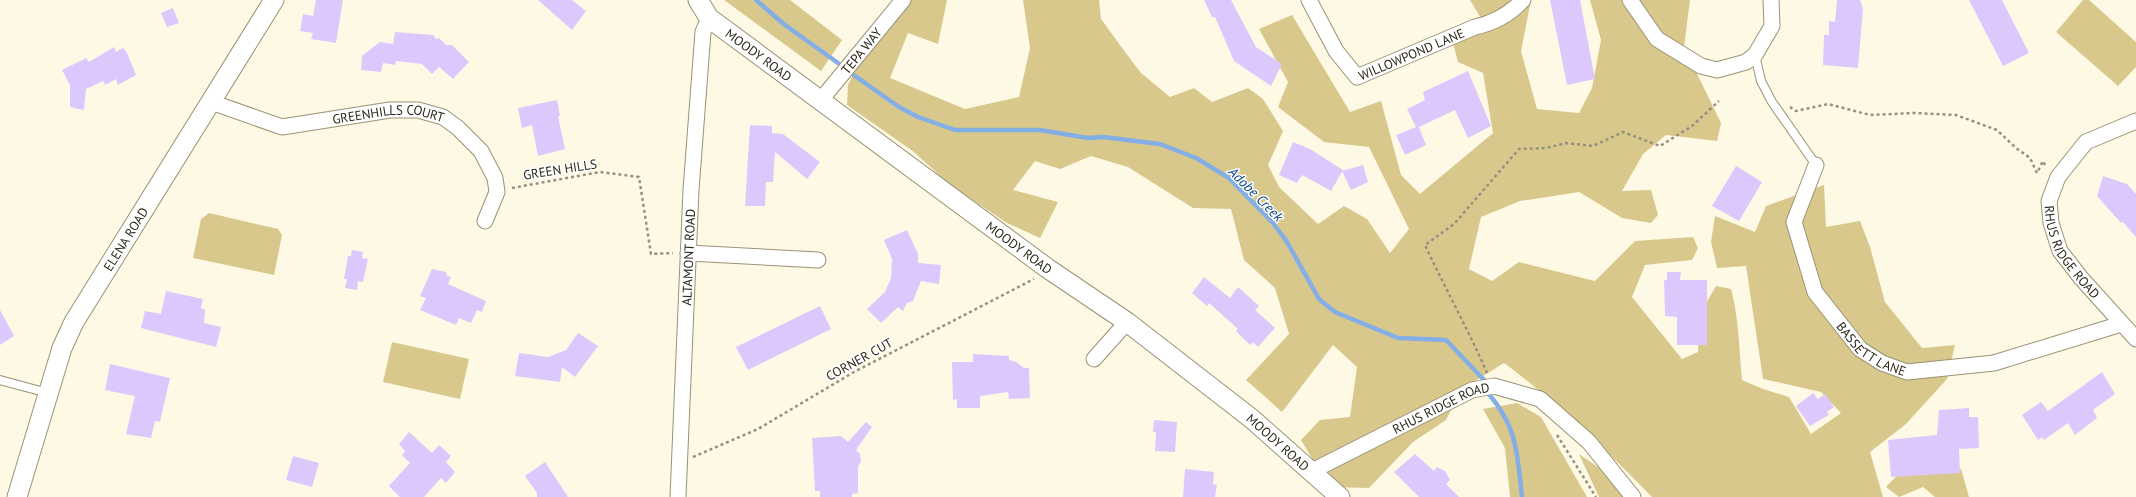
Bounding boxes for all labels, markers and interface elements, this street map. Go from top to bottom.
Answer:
street label: TEPA WAY [838,24,886,78]
street label: MOODY ROAD [722,25,795,85]
street label: WILLOWPOND LANE [1356,25,1467,84]
street label: GREENHILLS COURT [331,101,446,128]
street label: GREEN HILLS [522,155,598,184]
water label: Adobe Creek [1224,162,1288,226]
street label: ELENA ROAD [100,204,152,274]
street label: RHUS RIDGE ROAD [2040,205,2103,302]
street label: ALTAMONT ROAD [678,209,699,306]
street label: MOODY ROAD [982,218,1055,278]
street label: BASSETT LANE [1833,318,1908,380]
street label: CORNER CUT [823,334,896,385]
street label: RHUS RIDGE ROAD [1390,379,1491,438]
street label: MOODY ROAD [1243,410,1313,475]

